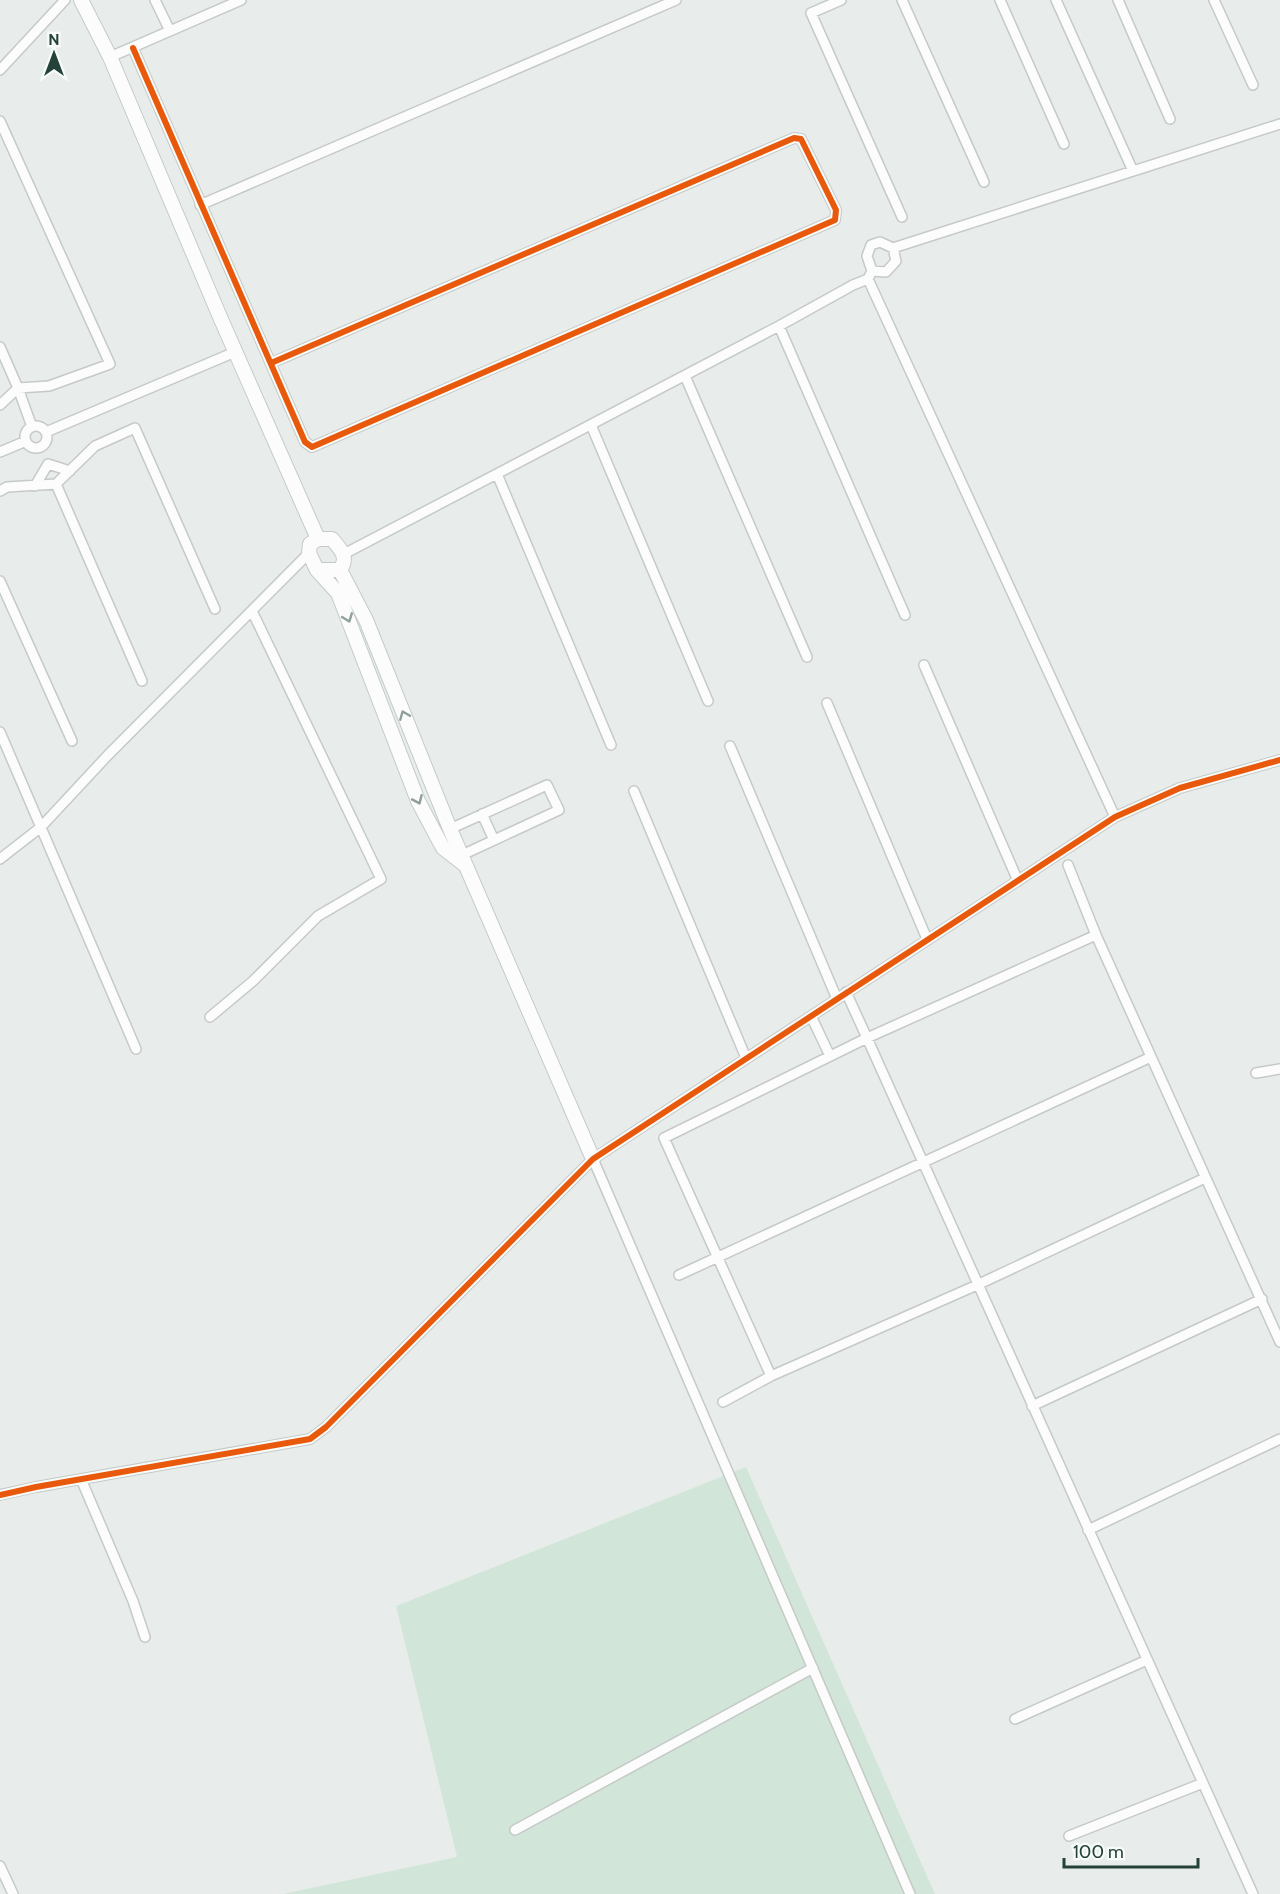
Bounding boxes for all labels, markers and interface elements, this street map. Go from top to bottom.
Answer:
north arrow [24,24,84,84]
text: N [48,30,60,49]
one-way arrow [340,612,353,623]
one-way arrow [399,710,411,721]
one-way arrow [411,793,423,804]
scale bar [1064,1831,1198,1869]
text: 100 m [1073,1841,1124,1863]

